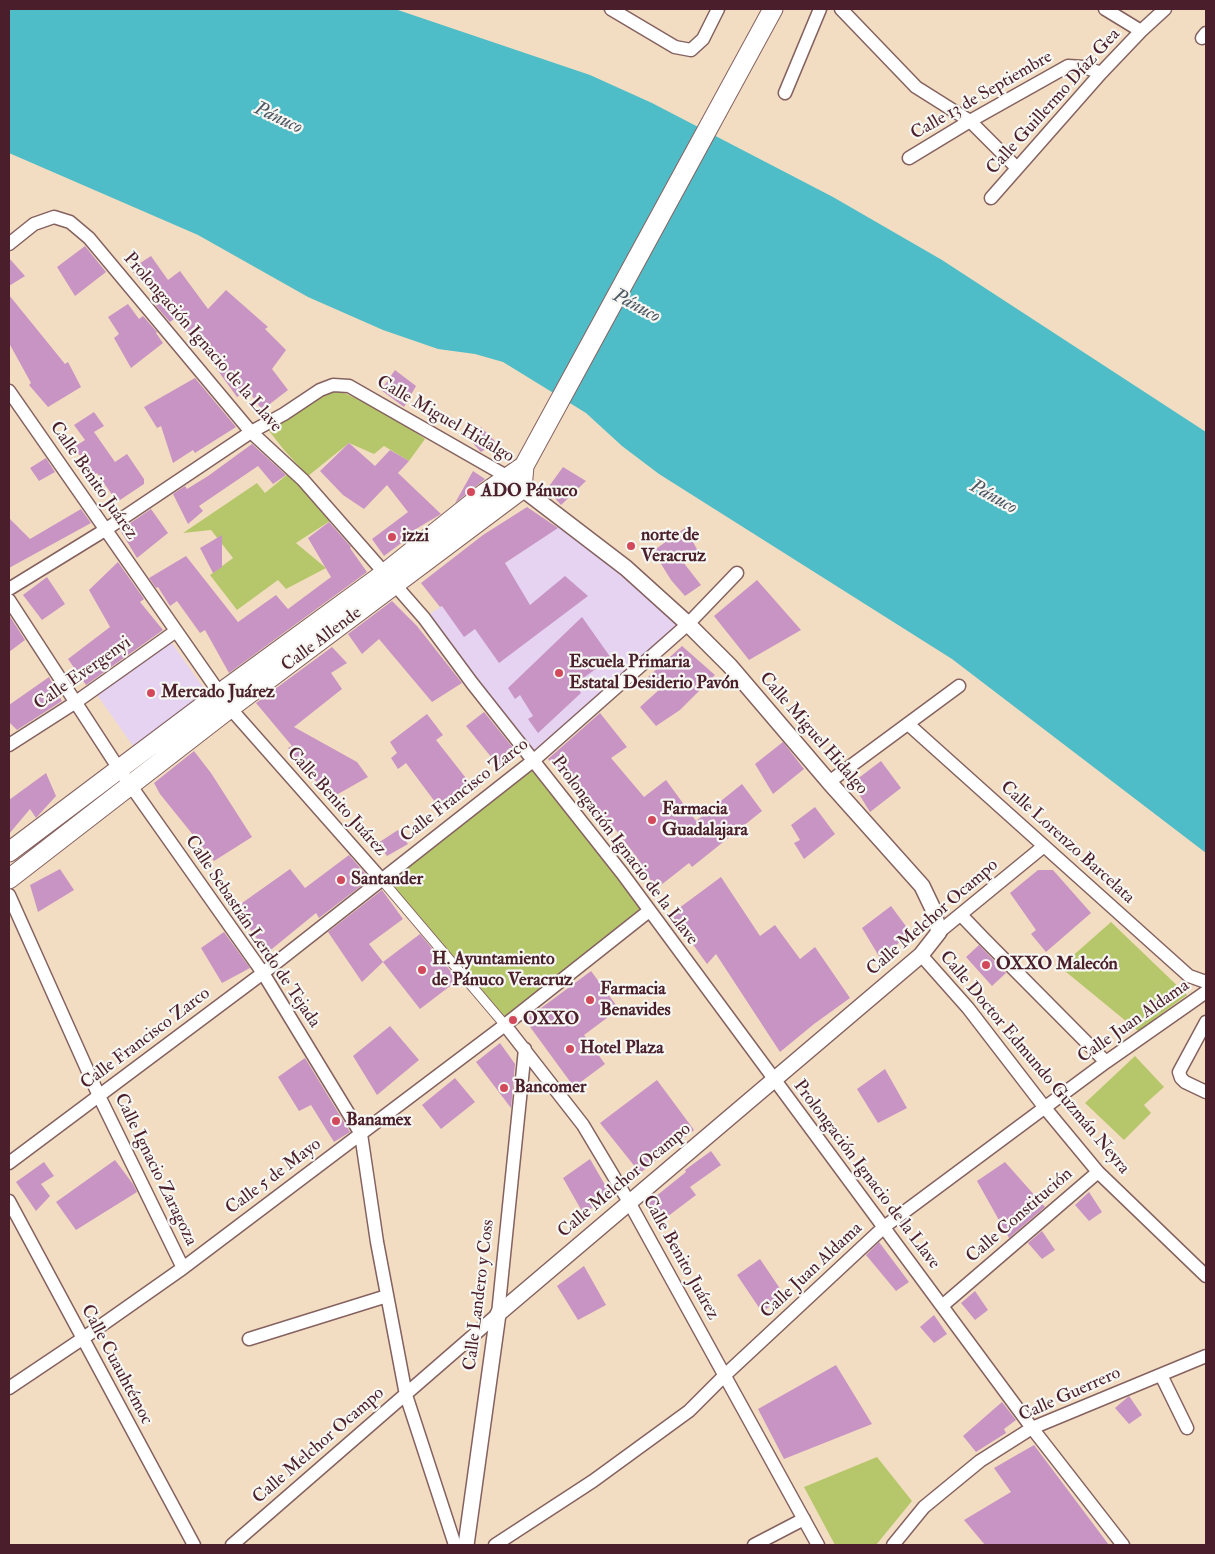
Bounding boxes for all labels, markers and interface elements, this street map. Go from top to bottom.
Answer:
street label: Calle Guillermo Díaz Gea [983,24,1125,180]
street label: Calle 13 de Septiembre [907,47,1057,145]
water label: Pánuco [250,98,306,140]
street label: Prolongación Ignacio de la Llave [118,249,286,437]
water label: Pánuco [608,285,664,329]
street label: Calle Miguel Hidalgo [372,372,518,468]
street label: Calle Benito Juárez [44,418,142,544]
water label: Pánuco [965,476,1021,520]
place label: ADO Pánuco [481,481,577,503]
marker: ADO Pánuco [465,486,477,498]
place label: norte de Veracruz [641,525,706,568]
place label: izzi [402,526,429,548]
marker: izzi [386,531,398,543]
marker: norte de Veracruz [625,540,637,552]
street label: Calle Allende [278,603,366,677]
street label: Calle Evergenyi [30,633,136,715]
place label: Escuela Primaria Estatal Desiderio Pavón [569,652,739,694]
marker: Escuela Primaria Estatal Desiderio Pavón [553,667,565,679]
street label: Calle Miguel Hidalgo [754,668,872,800]
place label: Mercado Juárez [161,682,275,704]
marker: Mercado Juárez [145,687,157,699]
street label: Calle Francisco Zarco [397,734,533,848]
street label: Calle Benito Juárez [281,743,391,861]
street label: Prolongación Ignacio de la Llave [546,752,702,950]
street label: Calle Lorenzo Barcelata [995,777,1139,909]
place label: Farmacia Guadalajara [662,799,748,842]
marker: Farmacia Guadalajara [646,814,658,826]
street label: Calle Sebastián Lerdo de Tejada [180,832,324,1032]
street label: Calle Melchor Ocampo [863,855,1003,981]
place label: Santander [351,869,423,891]
marker: Santander [335,874,347,886]
street label: Calle Doctor Edmundo Guzmán Neyra [934,947,1134,1179]
place label: H. Ayuntamiento de Pánuco Veracruz [432,949,573,992]
place label: OXXO Malecón [996,954,1118,976]
marker: OXXO Malecón [980,959,992,971]
marker: H. Ayuntamiento de Pánuco Veracruz [416,964,428,976]
street label: Calle Juan Aldama [1074,976,1194,1068]
place label: Farmacia Benavides [600,979,671,1022]
street label: Calle Francisco Zarco [77,983,215,1095]
marker: Farmacia Benavides [584,994,596,1006]
place label: OXXO [523,1009,579,1031]
marker: OXXO [507,1014,519,1026]
place label: Hotel Plaza [580,1038,664,1060]
marker: Hotel Plaza [564,1043,576,1055]
street label: Prolongación Ignacio de la Llave [788,1076,944,1274]
place label: Bancomer [514,1077,586,1099]
marker: Bancomer [498,1082,510,1094]
street label: Calle Ignacio Zaragoza [109,1090,201,1250]
place label: Banamex [346,1110,411,1132]
marker: Banamex [330,1115,342,1127]
street label: Calle Melchor Ocampo [554,1119,696,1243]
street label: Calle 5 de Mayo [222,1134,326,1220]
street label: Calle Constitución [962,1164,1078,1268]
street label: Calle Benito Juárez [637,1192,723,1324]
street label: Calle Landero y Coss [460,1218,500,1372]
street label: Calle Juan Aldama [757,1218,867,1324]
street label: Calle Cuauhtémoc [75,1301,157,1429]
street label: Calle Guerrero [1016,1363,1124,1427]
street label: Calle Melchor Ocampo [249,1383,389,1509]

